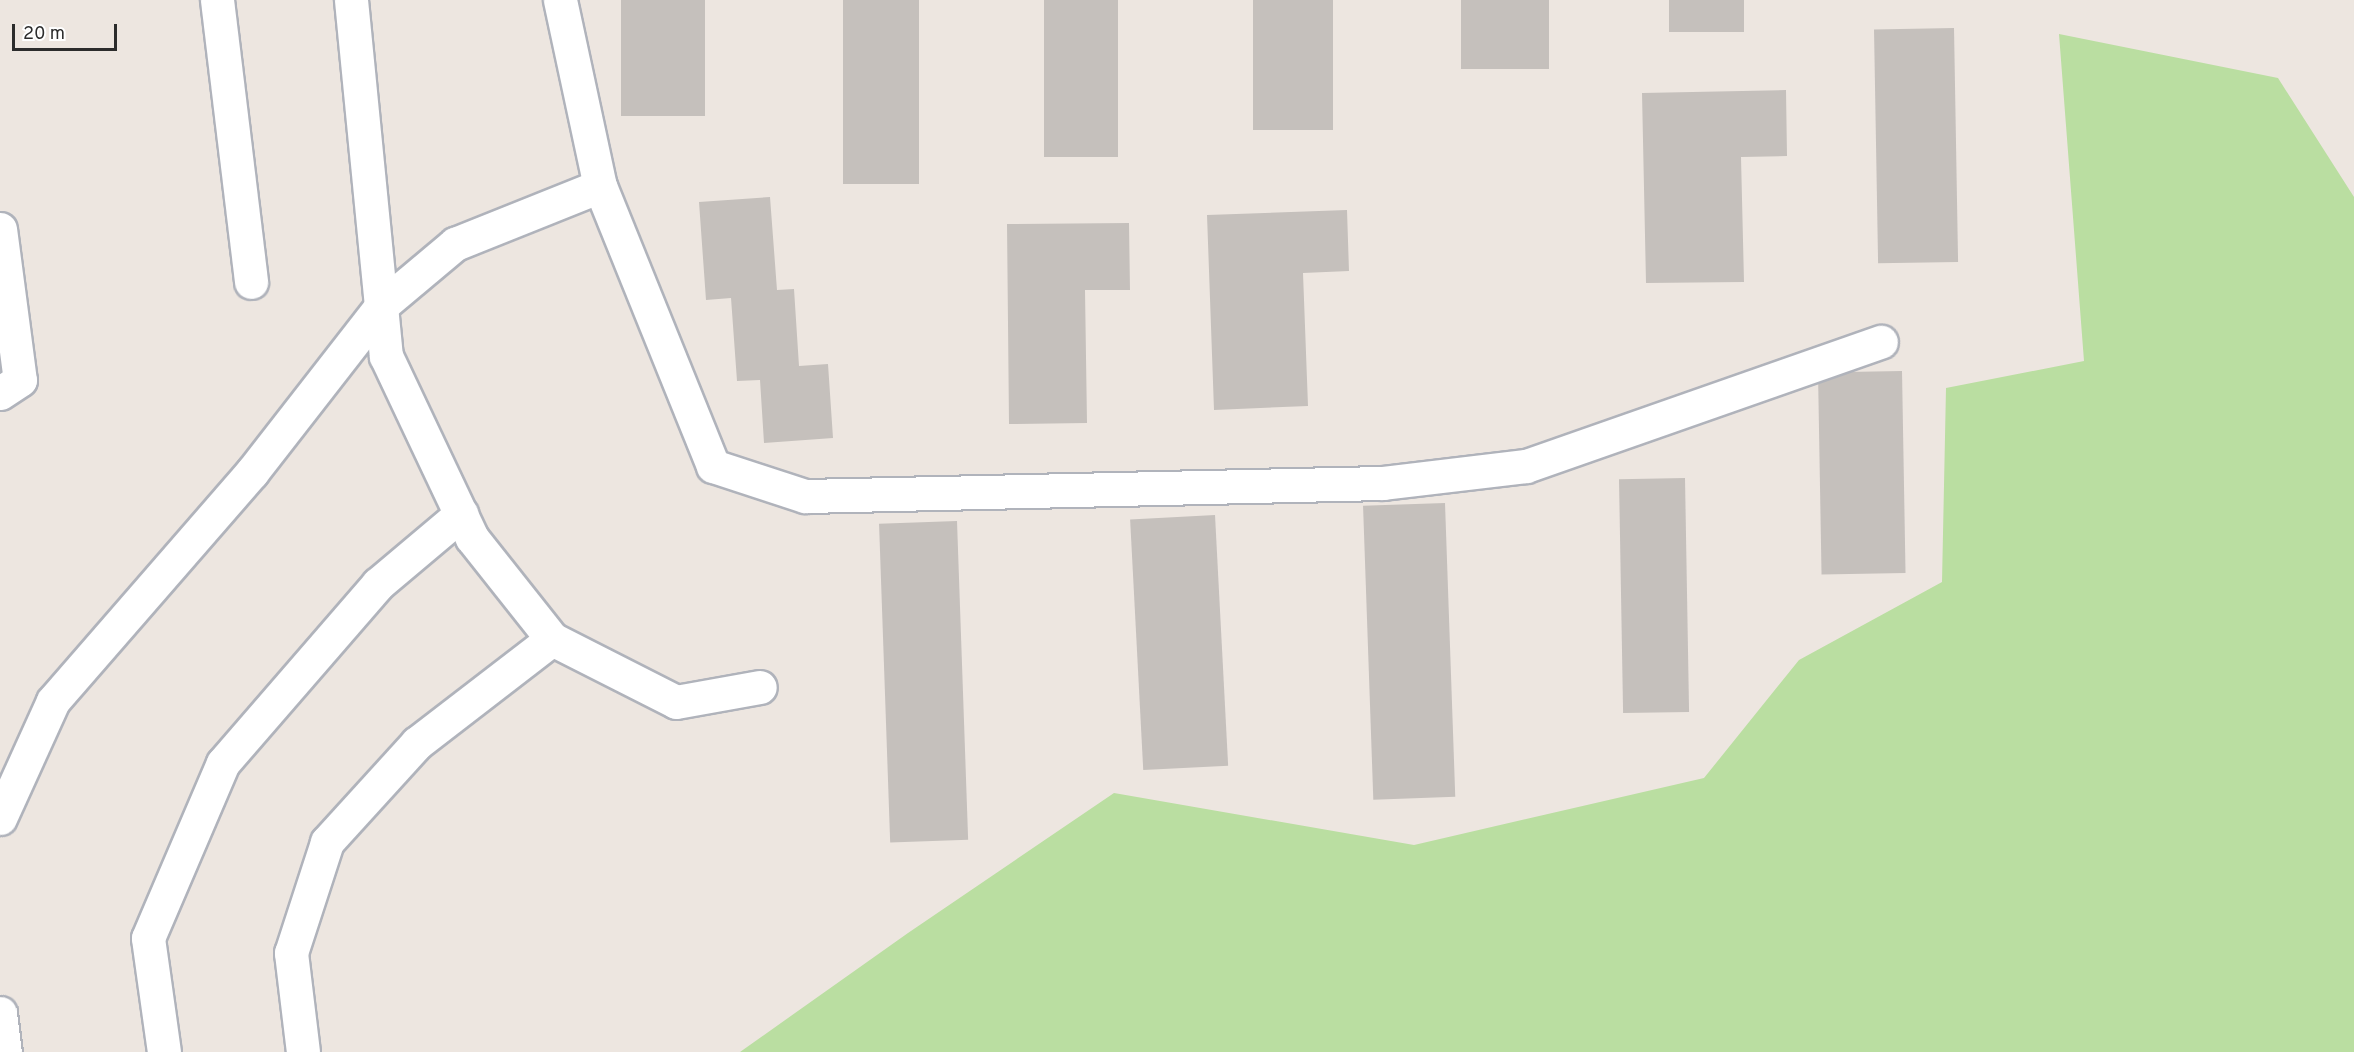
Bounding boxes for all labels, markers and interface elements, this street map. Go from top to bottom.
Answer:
scale bar [15,12,120,50]
text: 20 m [23,23,65,46]

